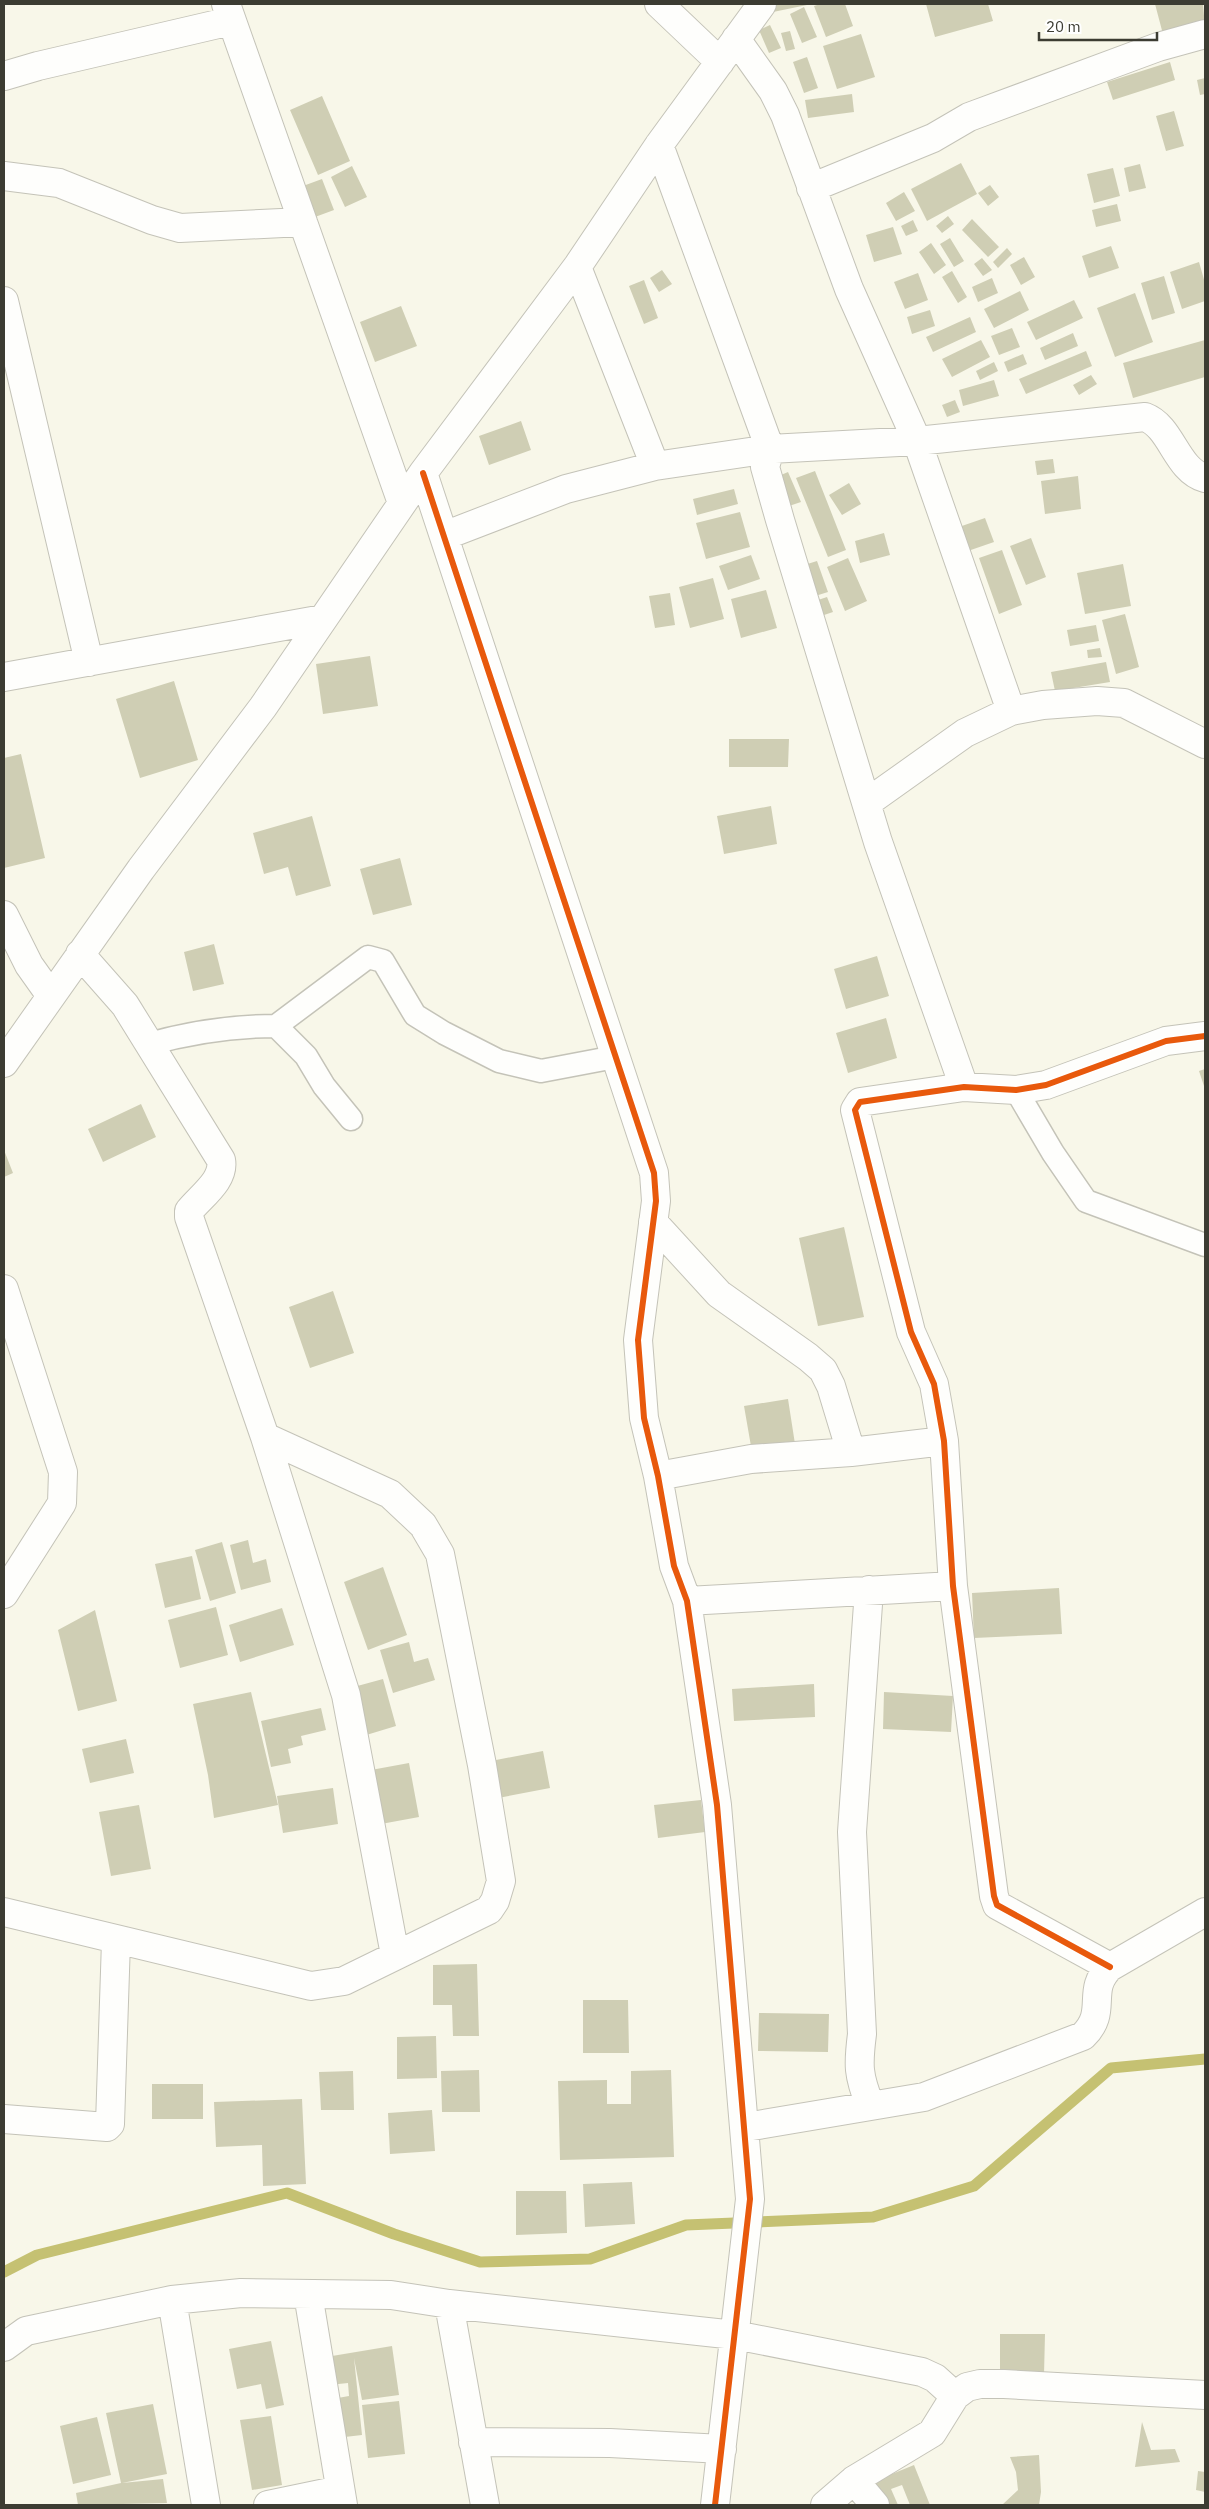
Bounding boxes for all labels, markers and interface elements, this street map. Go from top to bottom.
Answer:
scale bar [1039,10,1156,42]
text: 20 m [1046,17,1081,36]

